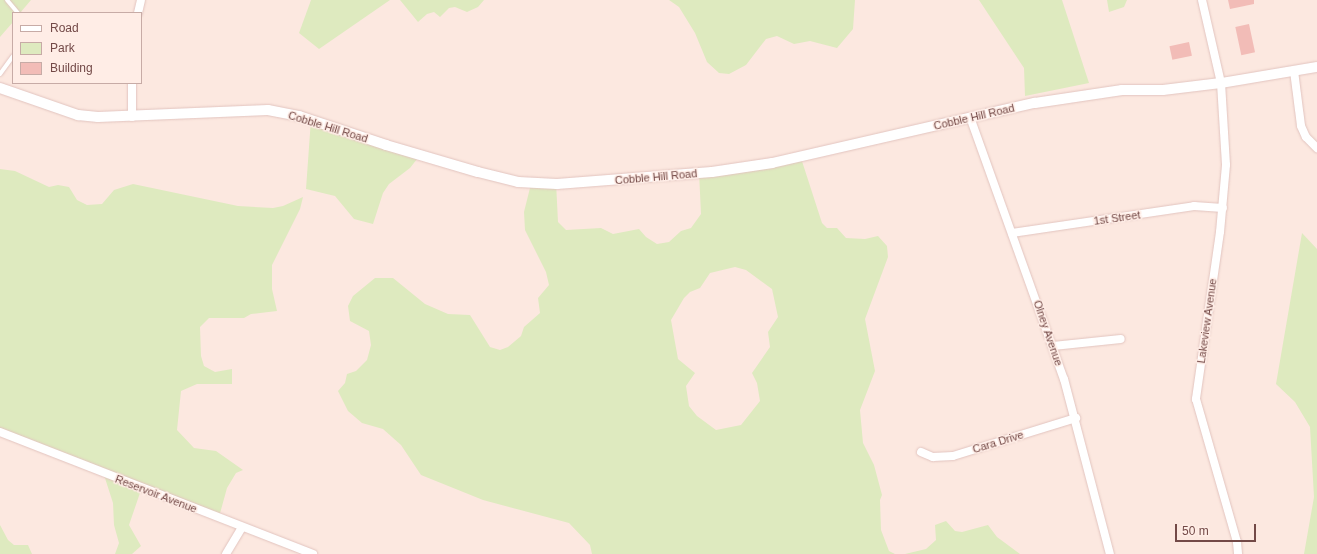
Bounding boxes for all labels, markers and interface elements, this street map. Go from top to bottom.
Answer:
legend [12,12,142,84]
text: Road [50,21,79,35]
text: Park [50,41,75,55]
text: Building [50,61,93,75]
street label: Cobble Hill Road [932,101,1016,133]
street label: Cobble Hill Road [287,109,369,145]
street label: Cobble Hill Road [614,167,698,187]
street label: 1st Street [1093,208,1141,228]
street label: Lakeview Avenue [1194,277,1220,365]
street label: Olney Avenue [1031,298,1065,368]
street label: Cara Drive [971,428,1025,456]
street label: Reservoir Avenue [113,472,199,516]
scale bar [1177,516,1258,542]
text: 50 m [1182,524,1209,538]

